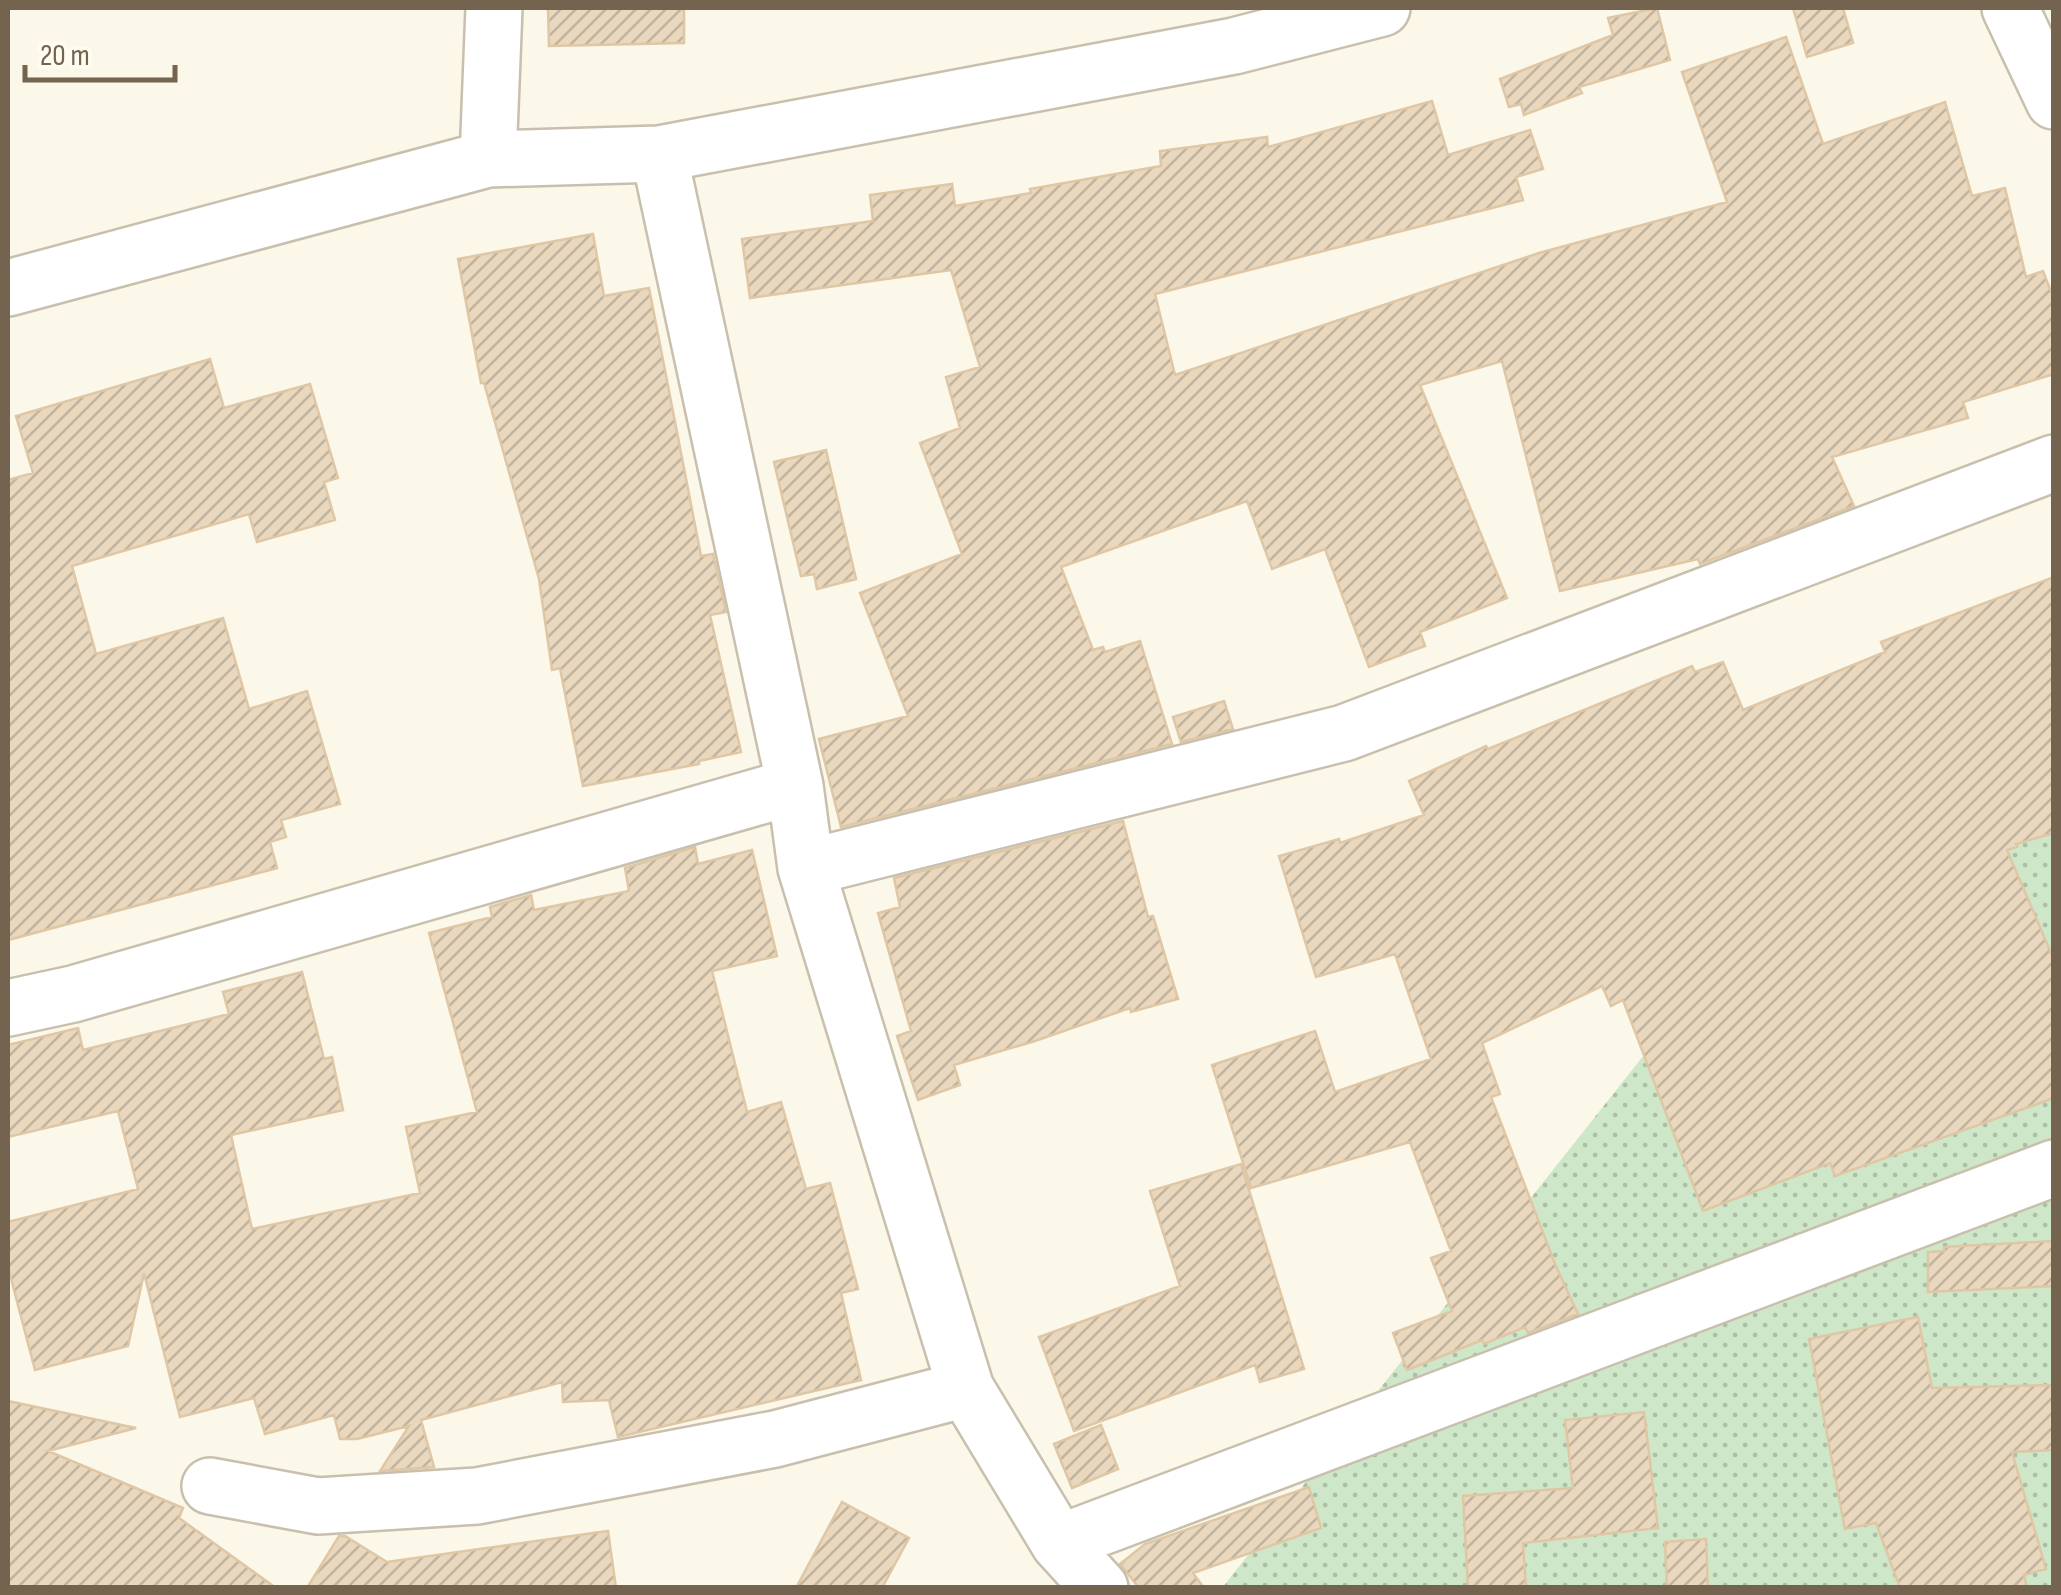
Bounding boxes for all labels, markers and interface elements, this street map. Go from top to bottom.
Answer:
scale bar [25,20,175,82]
text: 20 m [40,38,90,74]

